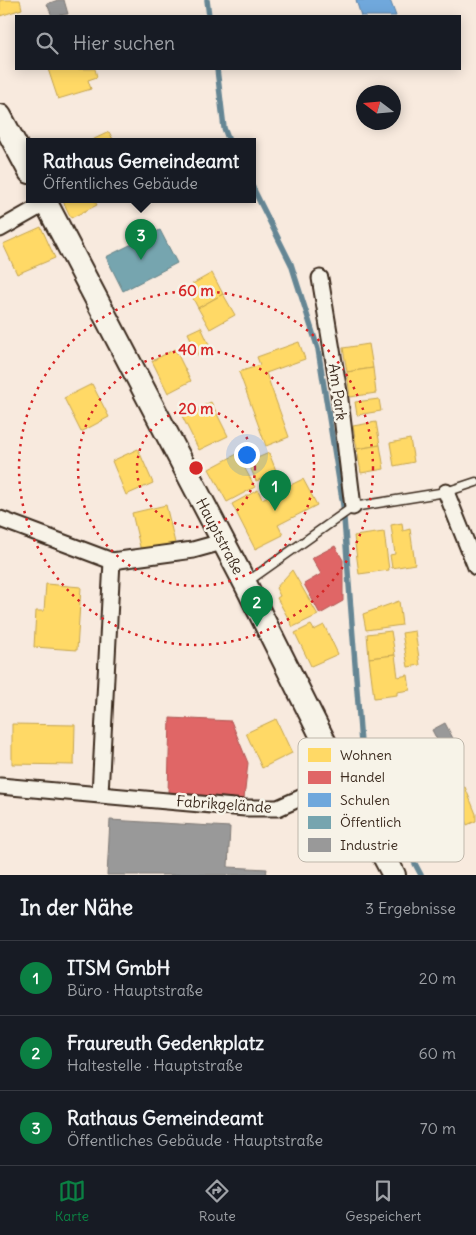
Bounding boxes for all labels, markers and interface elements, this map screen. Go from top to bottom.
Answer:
search box [15,15,461,70]
icon: search [33,29,61,57]
text: Hier suchen [73,31,175,55]
north arrow [356,85,401,130]
popup [26,138,256,203]
text: Rathaus Gemeindeamt [43,149,239,173]
text: Öffentliches Gebäude [43,173,198,193]
pin: 3 [125,219,157,260]
text: 60 m [178,281,214,300]
text: 40 m [178,340,214,359]
street label: Am Park [325,362,351,422]
text: 20 m [179,399,213,418]
your location [234,442,260,468]
centre of rings [187,459,205,477]
pin: 1 [259,470,291,511]
street label: Hauptstraße [192,494,248,578]
pin: 2 [241,586,273,627]
legend [298,738,464,862]
text: Wohnen [340,746,392,764]
text: Handel [340,768,385,786]
street label: Fabrikgelände [176,791,272,817]
text: Schulen [340,791,390,809]
text: Öffentlich [340,813,401,831]
text: Industrie [340,836,398,854]
text: In der Nähe [20,894,133,921]
text: 3 Ergebnisse [365,898,456,918]
text: ITSM GmbH [67,956,170,980]
text: 1 [33,968,39,988]
text: 20 m [419,968,456,988]
text: Büro · Hauptstraße [67,980,203,1000]
text: Fraureuth Gedenkplatz [67,1031,264,1055]
text: 2 [32,1043,40,1063]
text: 60 m [418,1043,456,1063]
text: Haltestelle · Hauptstraße [67,1055,243,1075]
text: Rathaus Gemeindeamt [67,1106,263,1130]
text: 3 [31,1118,41,1138]
text: 70 m [420,1118,456,1138]
text: Öffentliches Gebäude · Hauptstraße [67,1130,323,1150]
tab: Karte [55,1177,89,1225]
tab: Route [199,1177,236,1225]
tab: Gespeichert [345,1177,421,1225]

